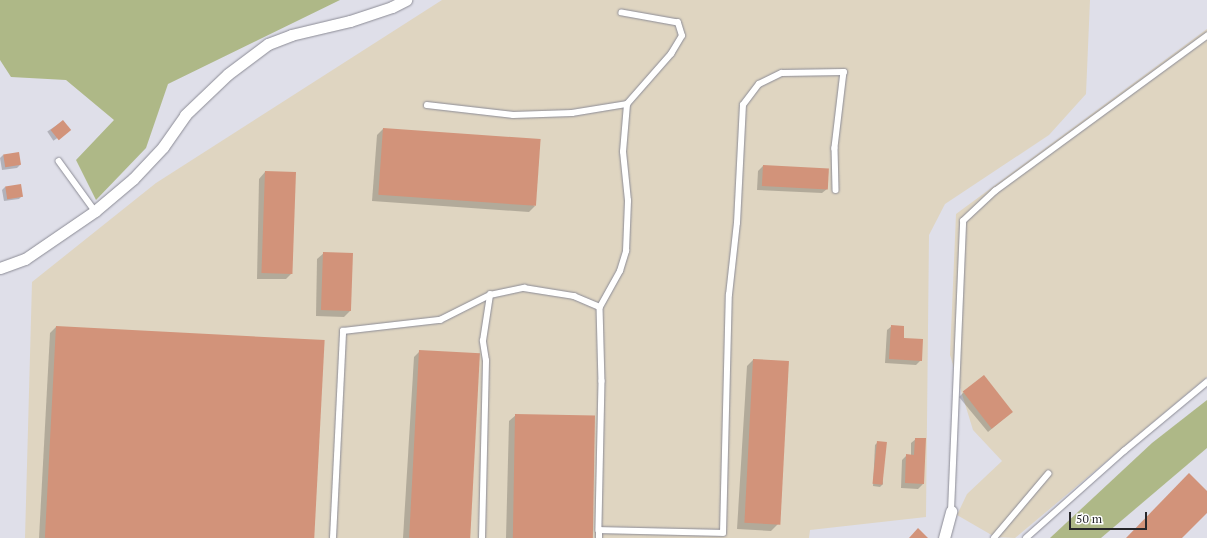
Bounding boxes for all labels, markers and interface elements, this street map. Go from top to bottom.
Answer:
scale bar [1071,504,1149,530]
text: 50 m [1076,511,1102,526]

